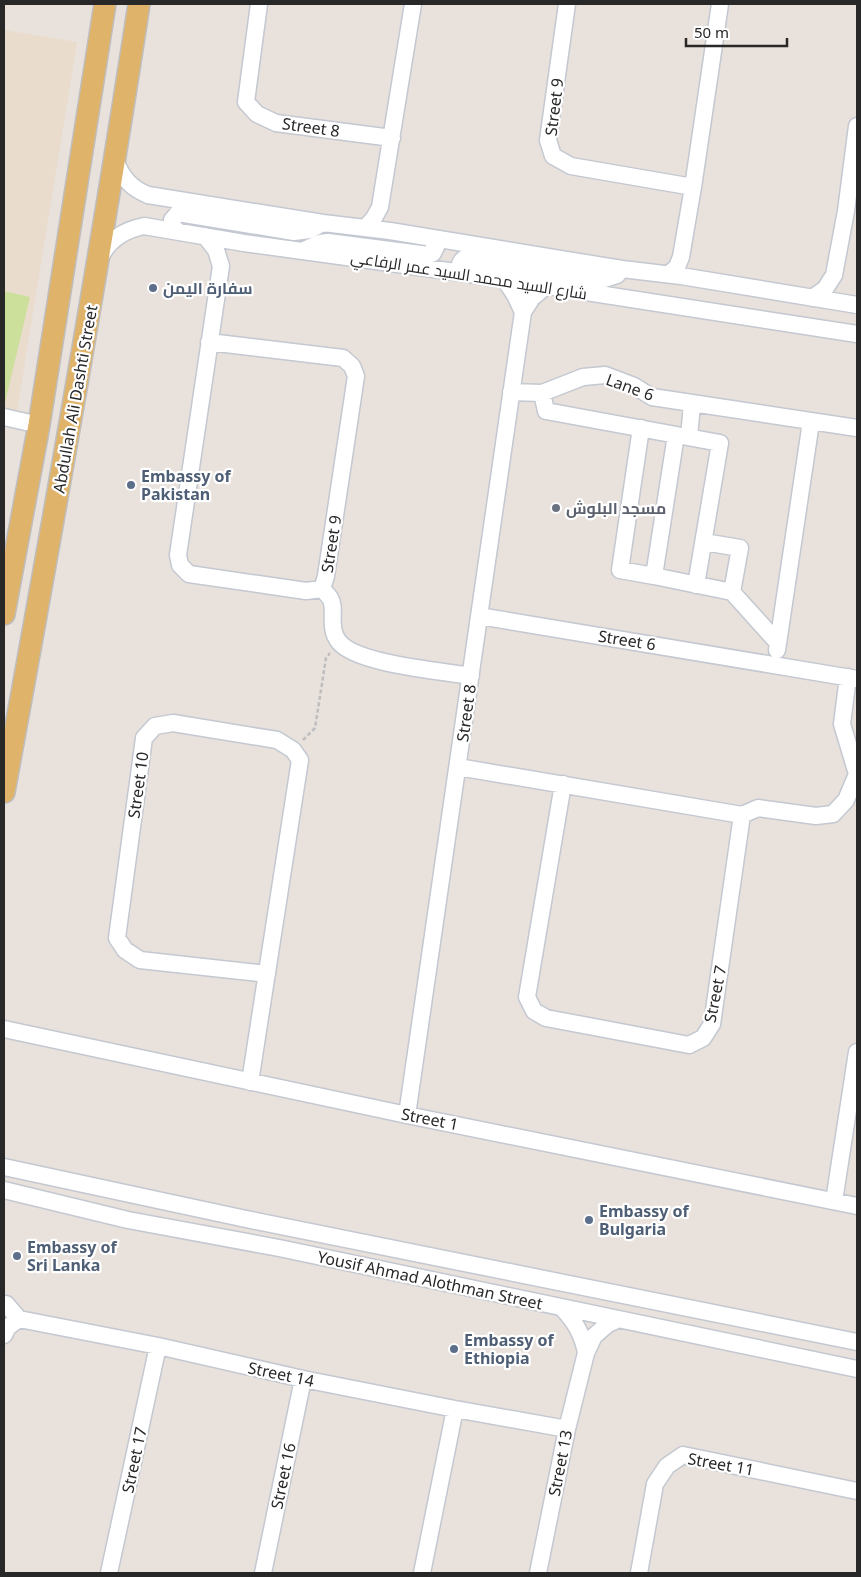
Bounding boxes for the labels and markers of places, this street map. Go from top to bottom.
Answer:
place label: سفارة اليمن [163,277,253,299]
marker: سفارة اليمن [147,282,159,294]
place label: Embassy of Pakistan [141,465,232,505]
marker: Embassy of Pakistan [125,479,137,491]
place label: مسجد البلوش [566,497,666,519]
marker: مسجد البلوش [550,502,562,514]
place label: Embassy of Bulgaria [599,1200,690,1240]
marker: Embassy of Bulgaria [583,1214,595,1226]
place label: Embassy of Sri Lanka [27,1236,118,1276]
marker: Embassy of Sri Lanka [11,1250,23,1262]
place label: Embassy of Ethiopia [464,1329,555,1369]
marker: Embassy of Ethiopia [448,1343,460,1355]

